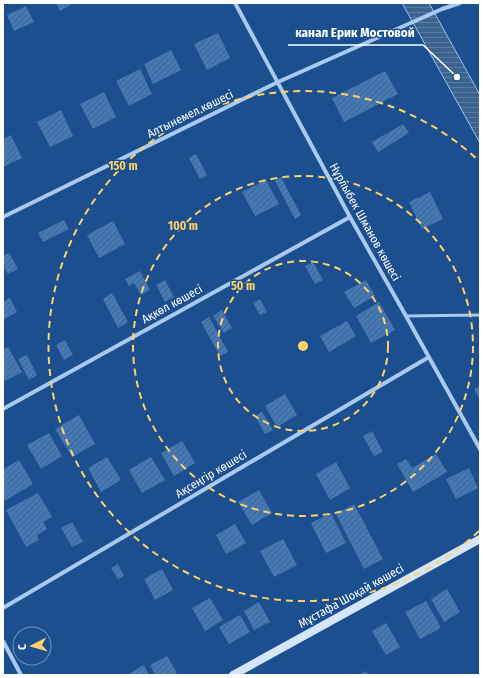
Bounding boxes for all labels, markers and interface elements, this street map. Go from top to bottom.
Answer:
callout: канал Ерик Мостовой [288,20,423,45]
text: канал Ерик Мостовой [295,25,415,40]
street label: Алтынемел көшесі [145,87,235,141]
text: 150 m [108,159,138,173]
street label: Нұрлыбек Шманов көшесі [327,161,403,283]
text: 100 m [168,219,198,233]
text: 50 m [231,279,255,293]
street label: Ақкөл көшесі [139,282,205,326]
centre of rings [296,339,310,353]
street label: Ақсеңгір көшесі [173,447,249,501]
street label: Мұстафа Шоқай көшесi [296,561,406,631]
north arrow [12,626,52,666]
text: С [16,643,29,651]

